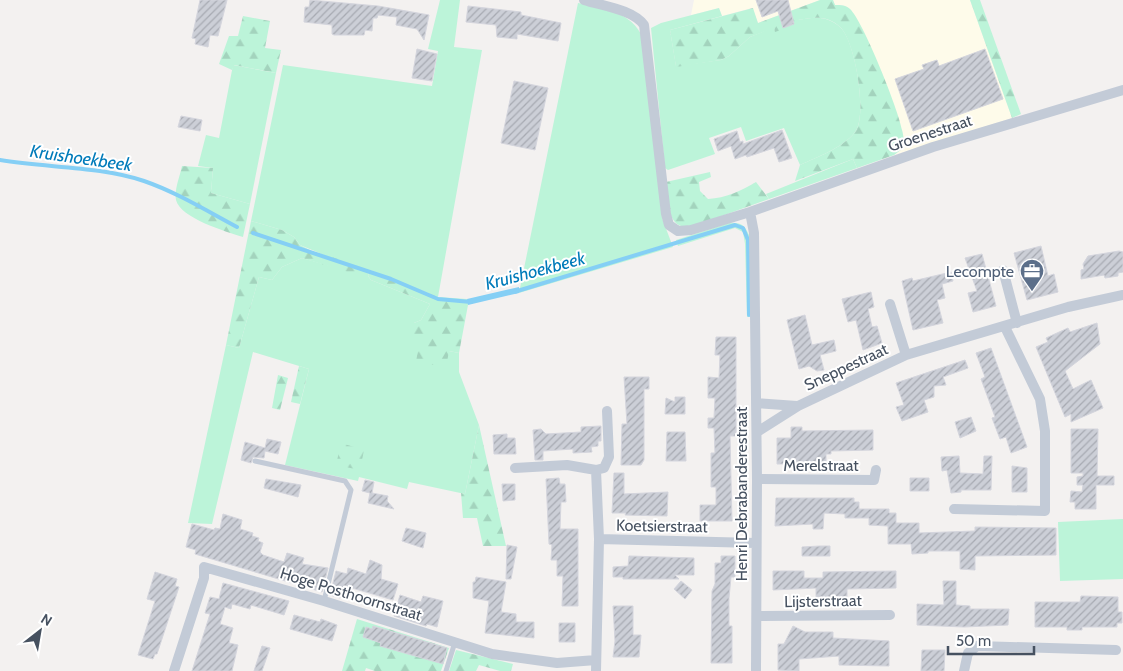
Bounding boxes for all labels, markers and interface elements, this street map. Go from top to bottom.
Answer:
street label: Groenestraat [886,110,975,156]
water label: Kruishoekbeek [29,140,135,176]
water label: Kruishoekbeek [482,247,589,295]
office icon: Lecompte [1019,258,1045,292]
place label: Lecompte [946,262,1014,281]
street label: Sneppestraat [801,339,891,395]
street label: Henri Debrabanderestraat [732,406,751,581]
street label: Merelstraat [783,456,859,475]
street label: Koetsierstraat [616,516,709,536]
street label: Hoge Posthoornstraat [278,563,425,625]
street label: Lijsterstraat [784,591,863,611]
north arrow [15,606,65,656]
text: N [38,610,56,630]
scale bar [948,624,1034,656]
text: 50 m [956,632,991,650]

